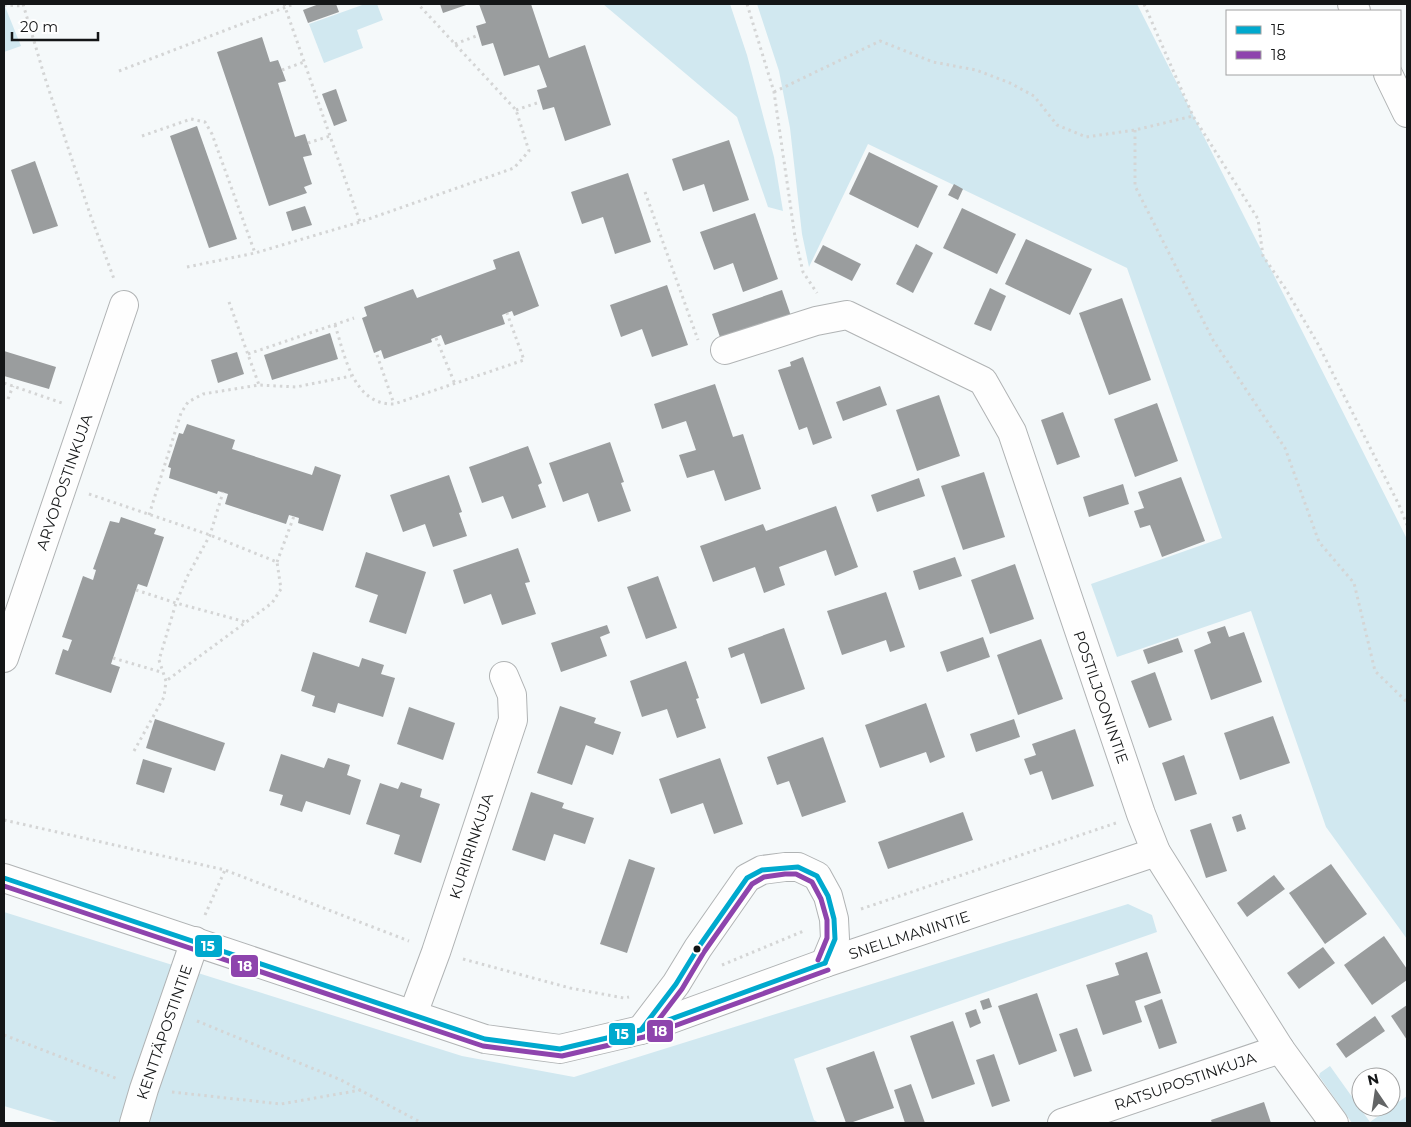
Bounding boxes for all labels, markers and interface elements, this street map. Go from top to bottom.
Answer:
scale bar [12,10,99,42]
legend [1226,10,1401,75]
text: 20 m [20,17,58,36]
text: 15 [1271,20,1285,39]
text: 18 [1271,45,1286,64]
street label: ARVOPOSTINKUJA [32,411,96,552]
street label: POSTILJOONINTIE [1069,628,1133,766]
street label: KURIIRINKUJA [445,790,497,901]
street label: SNELLMANINTIE [846,906,972,964]
line badge: 15 [194,934,223,958]
text: 15 [201,937,215,955]
unlabelled marker [692,944,702,954]
line badge: 18 [230,954,259,978]
text: 18 [238,957,252,975]
street label: KENTTÄPOSTINTIE [132,962,196,1102]
line badge: 18 [646,1019,674,1043]
line badge: 15 [608,1022,636,1046]
text: 18 [653,1022,667,1040]
text: 15 [615,1025,629,1043]
street label: RATSUPOSTINKUJA [1112,1048,1259,1114]
north arrow [1351,1067,1401,1117]
text: N [1366,1069,1381,1089]

